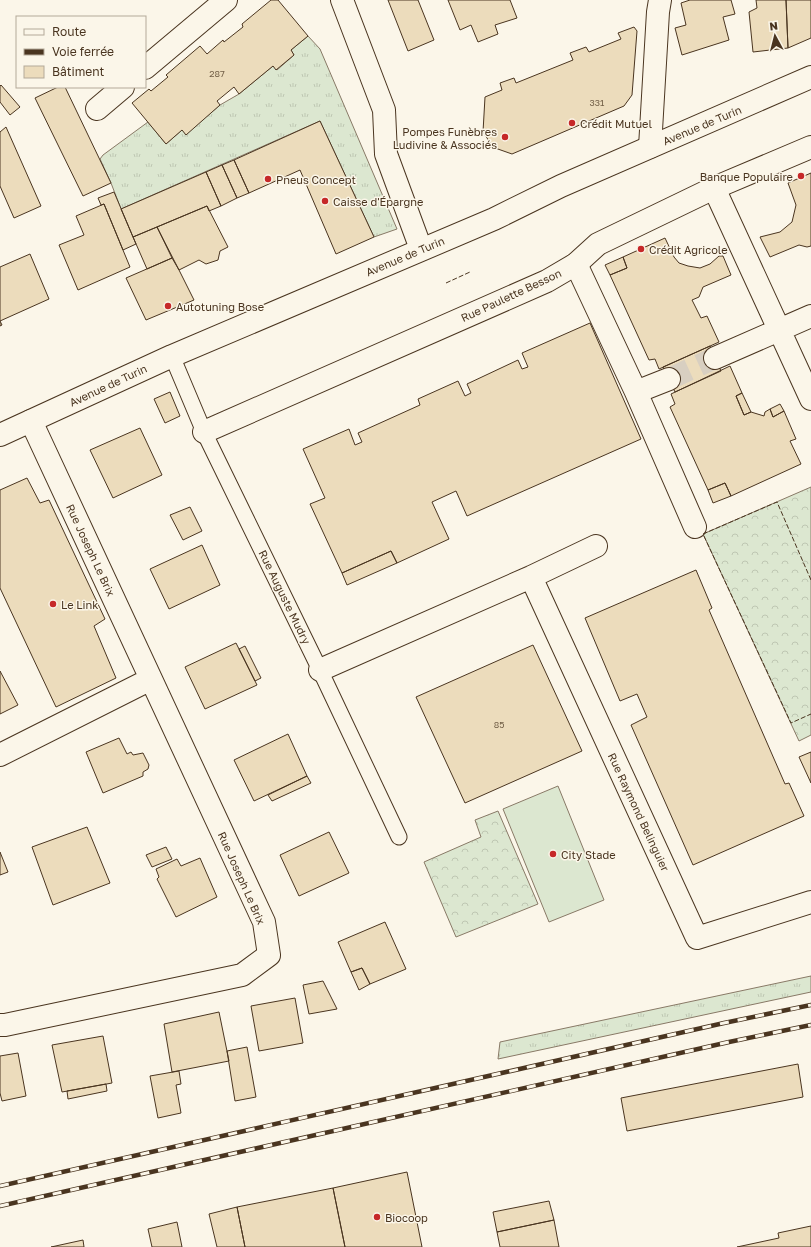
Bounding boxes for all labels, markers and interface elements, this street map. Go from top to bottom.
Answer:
legend [16,16,146,88]
north arrow [755,16,795,56]
text: N [769,19,779,33]
text: Route [52,24,86,39]
text: Voie ferrée [52,44,114,59]
text: Bâtiment [52,64,105,79]
house number: 287 [209,68,225,79]
house number: 331 [590,97,605,108]
street label: Avenue de Turin [661,103,743,147]
place label: Crédit Mutuel [580,117,652,130]
marker: Crédit Mutuel [567,118,577,128]
place label: Pompes Funèbres Ludivine & Associés [393,125,497,151]
marker: Pompes Funèbres Ludivine & Associés [500,132,510,142]
place label: Banque Populaire [700,170,793,183]
marker: Banque Populaire [796,171,806,181]
place label: Pneus Concept [276,173,356,186]
marker: Pneus Concept [263,174,273,184]
place label: Caisse d'Épargne [333,195,423,208]
marker: Caisse d'Épargne [320,196,330,206]
street label: Avenue de Turin [364,234,446,278]
place label: Crédit Agricole [649,243,728,256]
marker: Crédit Agricole [636,244,646,254]
street label: Rue Paulette Besson [459,266,563,324]
place label: Autotuning Bose [176,300,264,313]
marker: Autotuning Bose [163,301,173,311]
street label: Avenue de Turin [67,361,149,409]
street label: Rue Joseph Le Brix [64,502,118,598]
street label: Rue Auguste Mudry [257,548,313,646]
place label: Le Link [61,598,99,611]
marker: Le Link [48,599,58,609]
house number: 85 [494,719,504,730]
street label: Rue Raymond Belinguier [606,751,672,874]
street label: Rue Joseph Le Brix [216,830,268,926]
place label: City Stade [561,848,616,861]
marker: City Stade [548,849,558,859]
place label: Biocoop [385,1211,428,1224]
marker: Biocoop [372,1212,382,1222]

